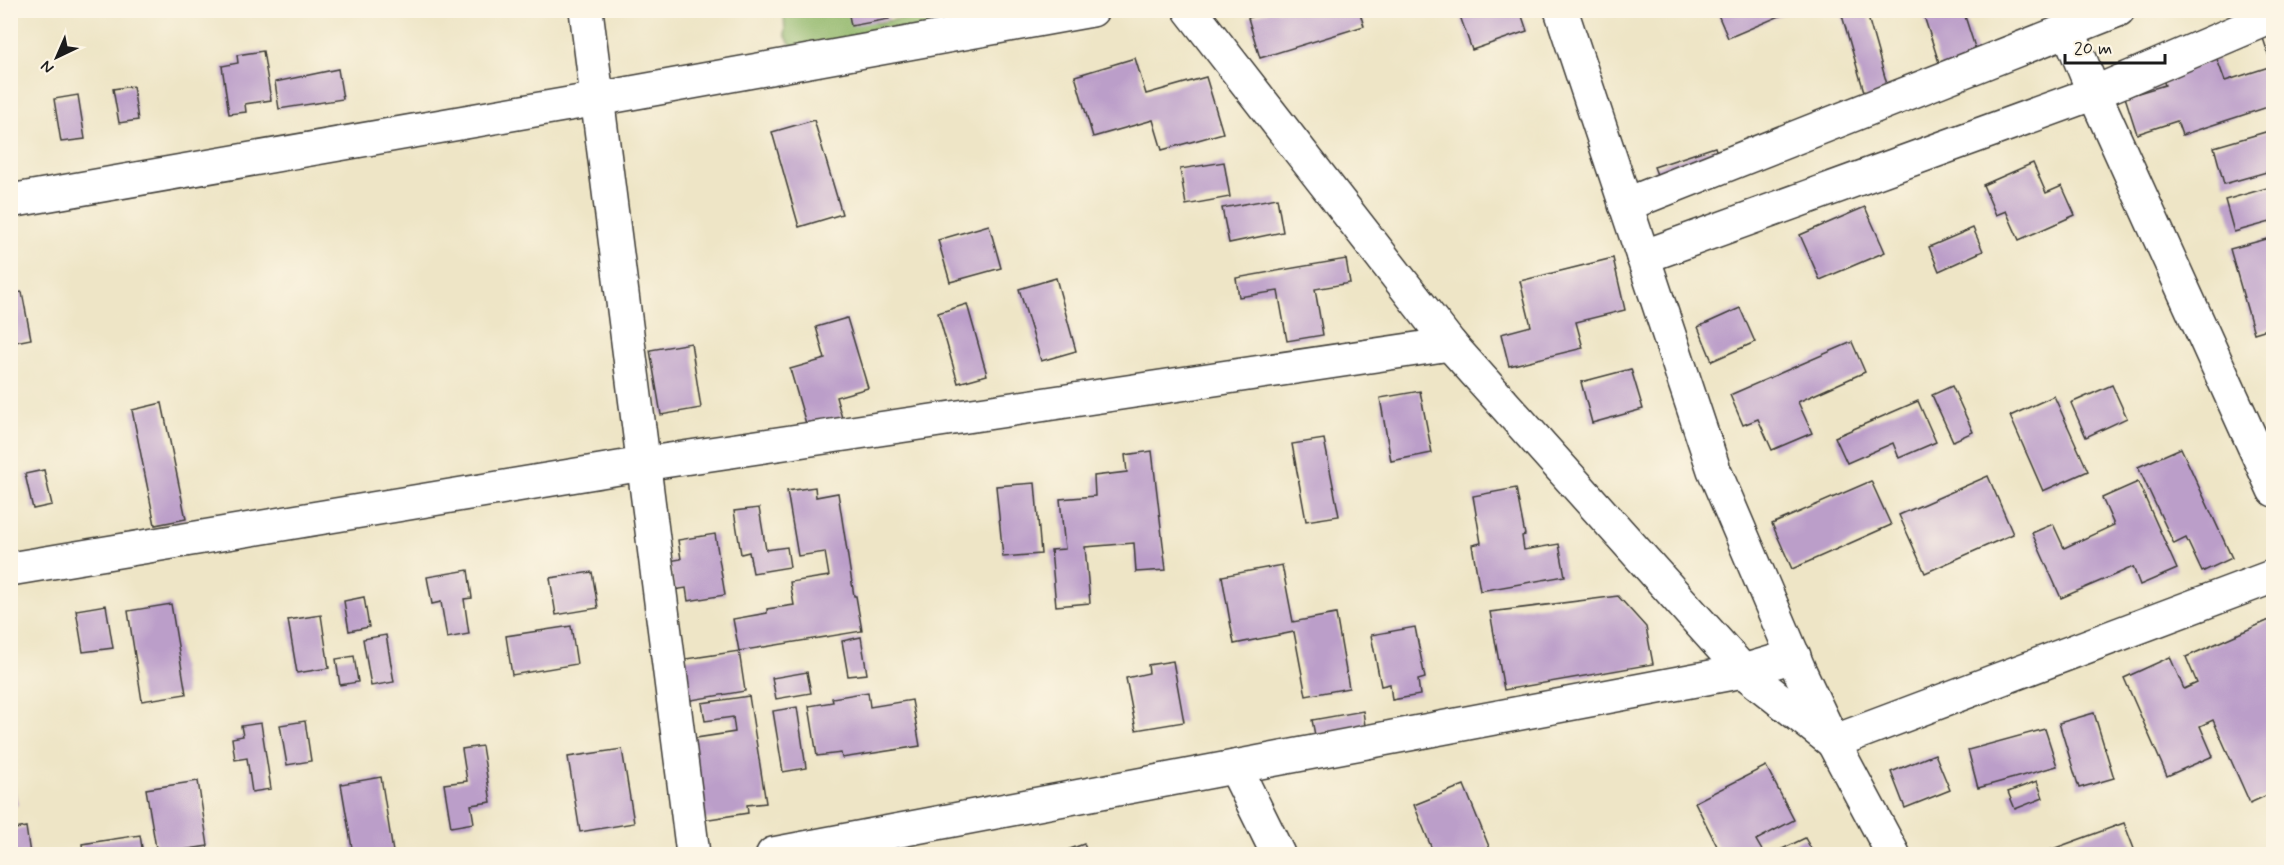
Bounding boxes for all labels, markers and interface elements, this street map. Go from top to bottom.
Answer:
north arrow [27,27,87,87]
scale bar [2065,27,2166,65]
text: 20 m [2074,37,2112,61]
text: N [36,55,59,78]

